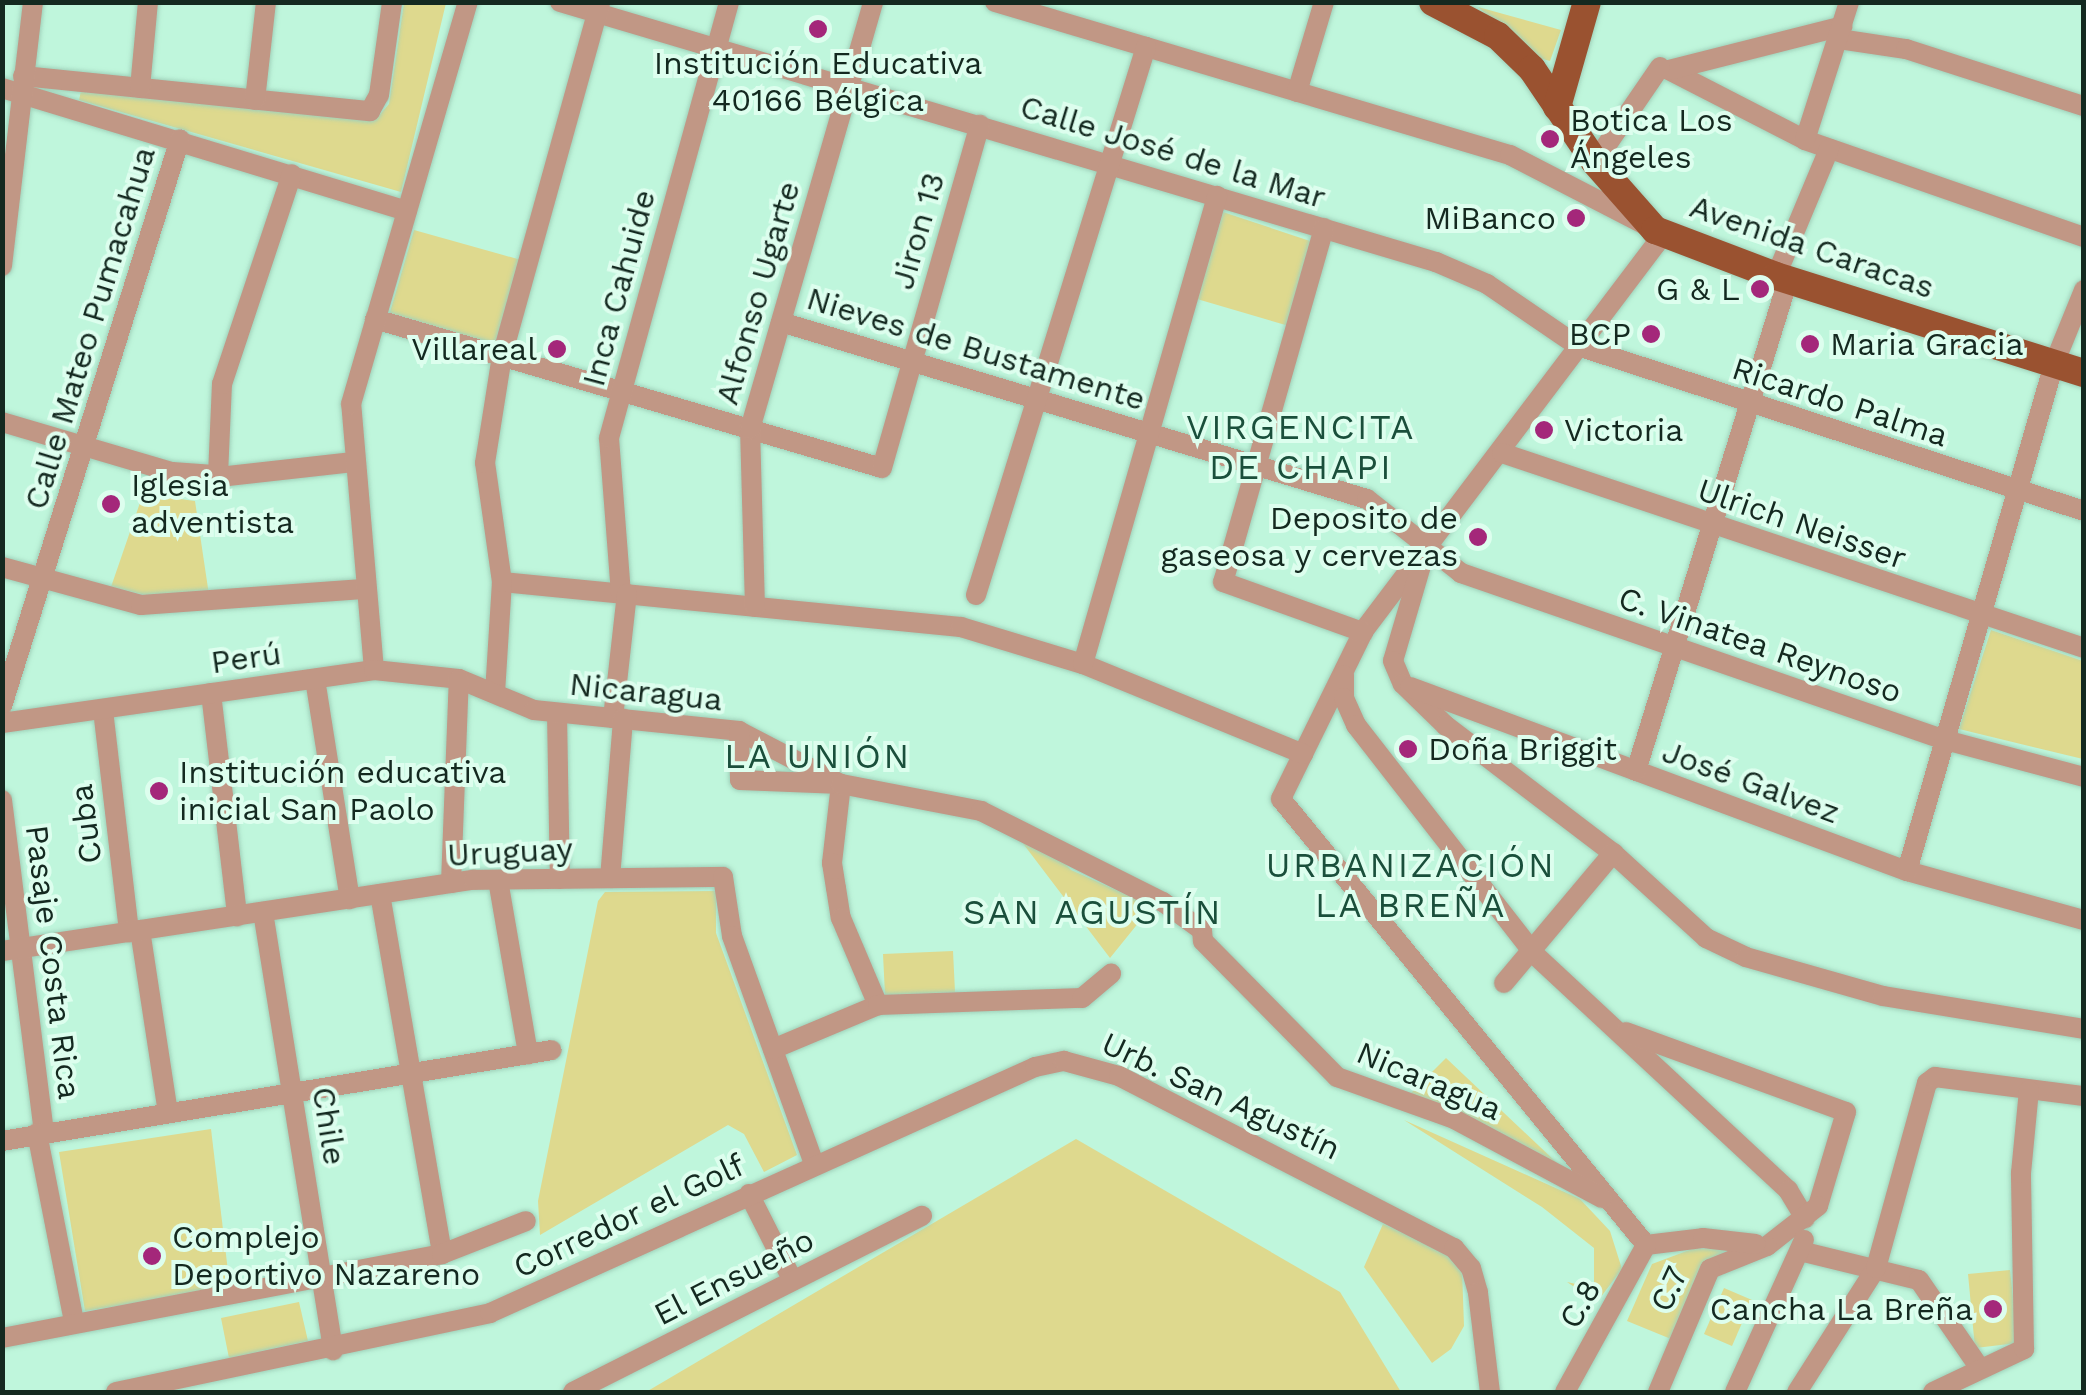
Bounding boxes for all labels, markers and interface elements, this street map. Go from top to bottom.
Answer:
marker: Institución Educativa 40166 Bélgica [807,18,829,40]
place label: Institución Educativa 40166 Bélgica [654,45,982,120]
street label: Calle José de la Mar [1015,87,1331,217]
place label: Botica Los Ángeles [1570,102,1733,177]
marker: Botica Los Ángeles [1539,128,1561,150]
street label: Calle Mateo Pumacahua [17,142,163,514]
street label: Jiron 13 [883,168,953,294]
street label: Alfonso Ugarte [708,177,808,409]
street label: Inca Cahuide [574,185,664,391]
street label: Avenida Caracas [1685,187,1939,307]
place label: MiBanco [1424,199,1556,237]
marker: MiBanco [1565,207,1587,229]
place label: G & L [1656,270,1740,308]
marker: G & L [1749,278,1771,300]
street label: Nieves de Bustamente [802,279,1150,419]
place label: BCP [1569,315,1631,353]
marker: BCP [1640,323,1662,345]
place label: Maria Gracia [1830,325,2024,363]
place label: Villareal [411,330,537,368]
marker: Maria Gracia [1799,333,1821,355]
marker: Villareal [546,338,568,360]
street label: Ricardo Palma [1727,349,1953,455]
district label: VIRGENCITA DE CHAPI [1186,406,1416,488]
place label: Victoria [1564,411,1683,449]
marker: Victoria [1533,419,1555,441]
place label: Iglesia adventista [131,467,294,542]
street label: Ulrich Neisser [1693,470,1911,578]
marker: Iglesia adventista [100,493,122,515]
place label: Deposito de gaseosa y cervezas [1158,500,1458,575]
marker: Deposito de gaseosa y cervezas [1467,526,1489,548]
street label: C. Vinatea Reynoso [1613,578,1907,712]
street label: Perú [208,634,284,682]
street label: Nicaragua [568,665,724,719]
place label: Doña Briggit [1428,730,1618,768]
street label: José Galvez [1657,732,1845,832]
district label: LA UNIÓN [724,735,912,777]
marker: Doña Briggit [1397,738,1419,760]
place label: Institución educativa inicial San Paolo [179,754,506,829]
marker: Institución educativa inicial San Paolo [148,780,170,802]
street label: Cuba [62,782,110,866]
street label: Pasaje Costa Rica [17,822,89,1102]
street label: Uruguay [446,830,574,874]
district label: URBANIZACIÓN LA BREÑA [1266,844,1556,926]
district label: SAN AGUSTÍN [962,891,1224,933]
street label: Urb. San Agustín [1095,1024,1347,1168]
street label: Nicaragua [1351,1033,1507,1129]
street label: Chile [304,1084,354,1168]
street label: Corredor el Golf [507,1145,751,1287]
place label: Complejo Deportivo Nazareno [172,1219,480,1294]
street label: El Ensueño [647,1220,821,1334]
marker: Complejo Deportivo Nazareno [141,1245,163,1267]
street label: C.7 [1642,1260,1696,1318]
street label: C.8 [1551,1273,1609,1335]
place label: Cancha La Breña [1708,1290,1973,1328]
marker: Cancha La Breña [1982,1298,2004,1320]

